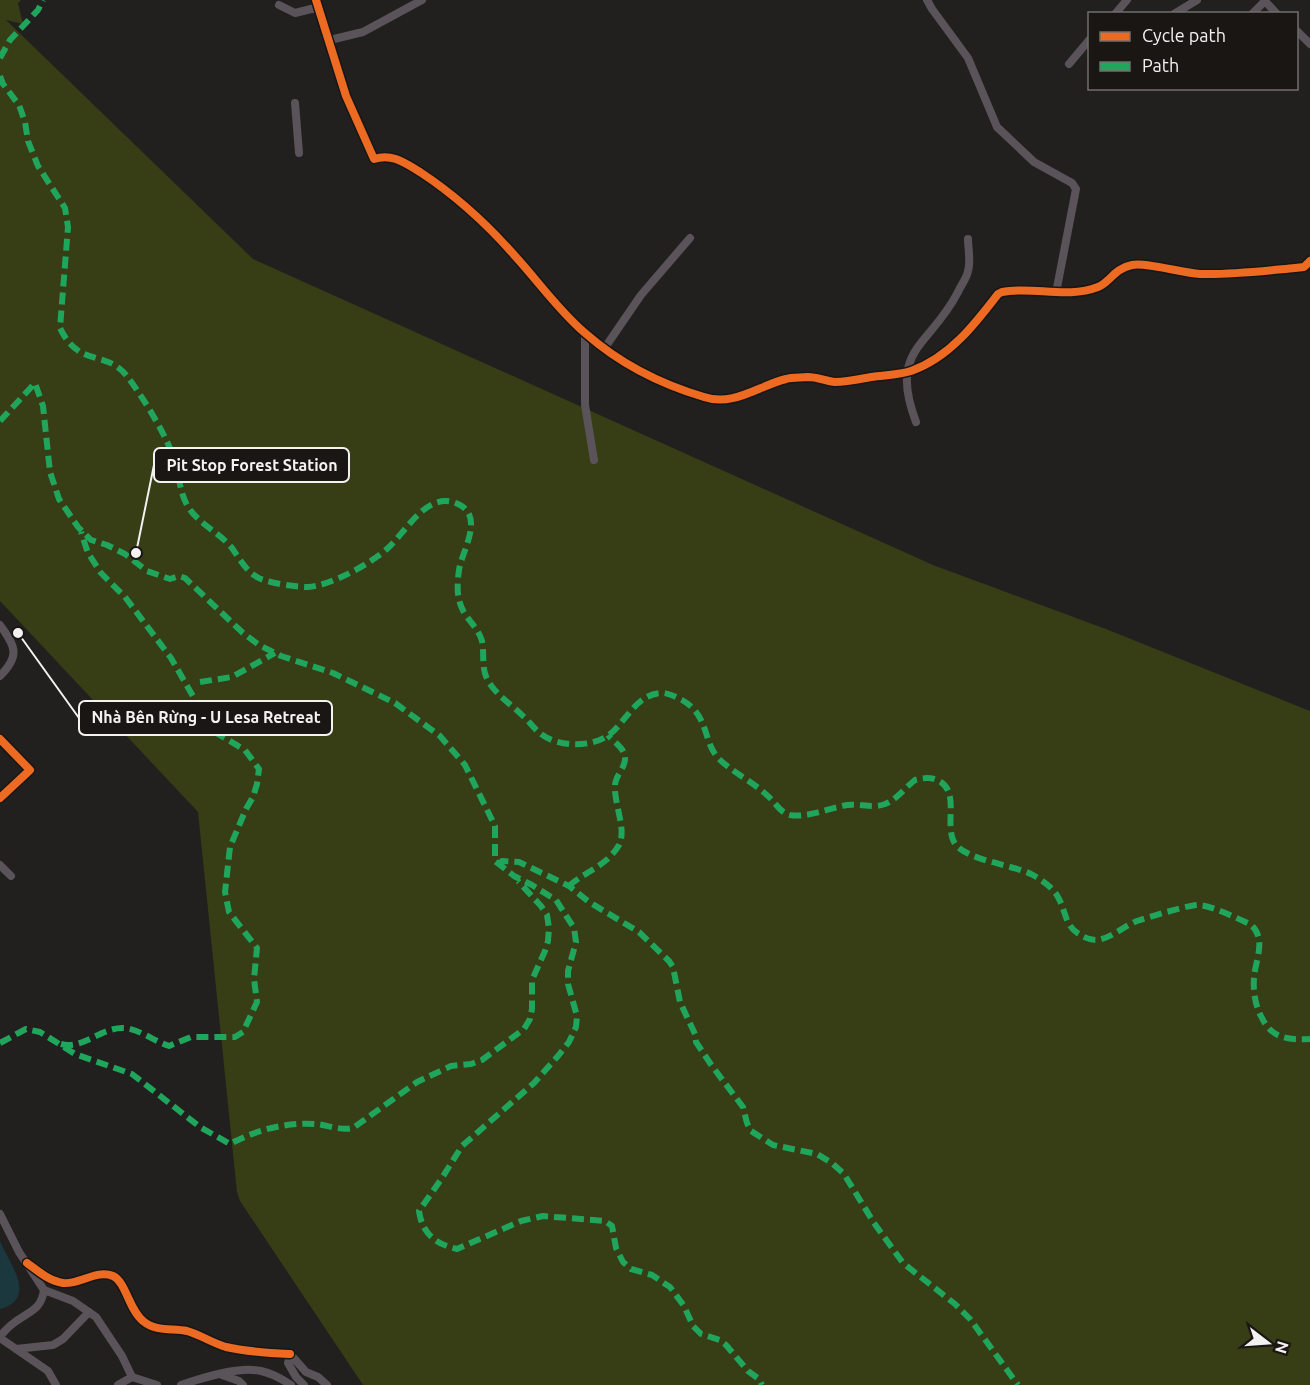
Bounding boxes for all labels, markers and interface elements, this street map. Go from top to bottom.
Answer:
legend [1088,12,1298,90]
text: Cycle path [1142,25,1226,45]
text: Path [1142,55,1179,75]
callout: Pit Stop Forest Station [154,448,349,482]
text: Pit Stop Forest Station [166,456,338,474]
callout: Nhà Bên Rừng - U Lesa Retreat [79,701,332,735]
text: Nhà Bên Rừng - U Lesa Retreat [91,708,321,726]
north arrow [1238,1313,1298,1373]
text: N [1272,1339,1293,1356]

